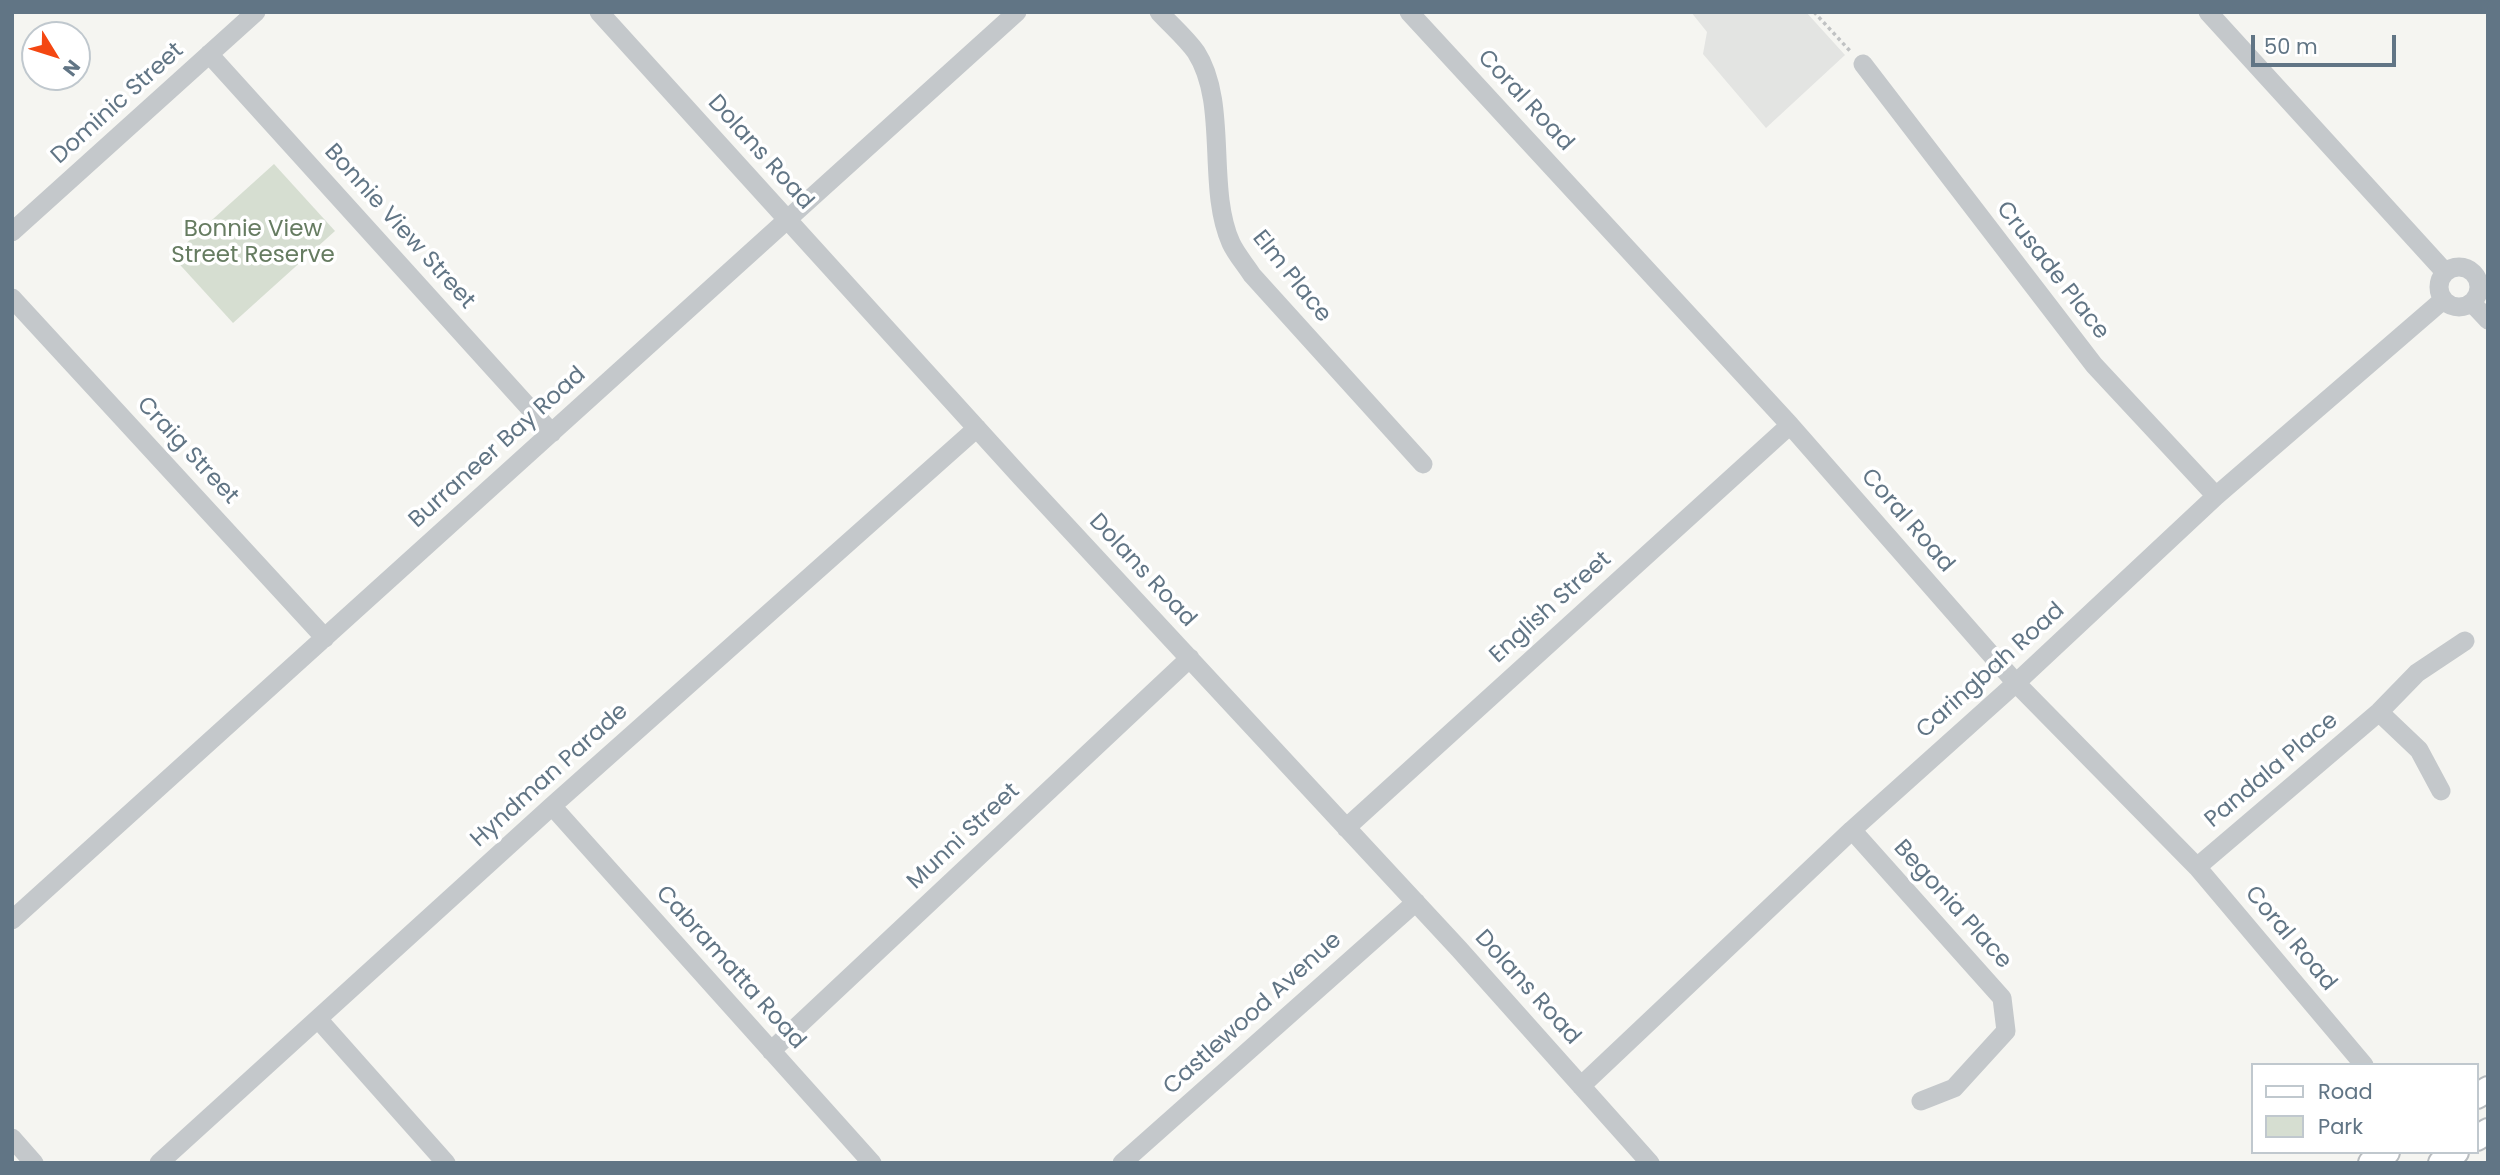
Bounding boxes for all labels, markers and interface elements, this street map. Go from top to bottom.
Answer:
north arrow [21,21,91,91]
scale bar [2255,21,2400,65]
text: 50 m [2264,32,2318,61]
street label: Dominic Street [46,37,190,171]
street label: Coral Road [1471,45,1579,157]
text: N [56,54,86,82]
street label: Dolans Road [701,90,819,216]
street label: Bonnie View Street [318,139,480,315]
street label: Crusade Place [1990,197,2114,345]
park label: Bonnie View Street Reserve [171,216,335,270]
street label: Elm Place [1246,226,1336,328]
street label: Burraneer Bay Road [404,361,592,535]
street label: Craig Street [130,392,244,510]
street label: Coral Road [1855,464,1959,578]
street label: Dolans Road [1083,509,1201,633]
street label: English Street [1485,546,1617,670]
street label: Caringbah Road [1911,597,2071,745]
street label: Hyndman Parade [466,698,634,854]
street label: Pandala Place [2200,707,2344,835]
street label: Munni Street [902,778,1026,896]
street label: Begonia Place [1887,835,2017,975]
street label: Cabramatta Road [649,881,811,1055]
street label: Coral Road [2238,881,2342,997]
street label: Dolans Road [1468,925,1586,1051]
street label: Castlewood Avenue [1158,927,1348,1101]
legend [2252,1063,2479,1154]
text: Road [2318,1077,2373,1106]
text: Park [2318,1112,2363,1141]

